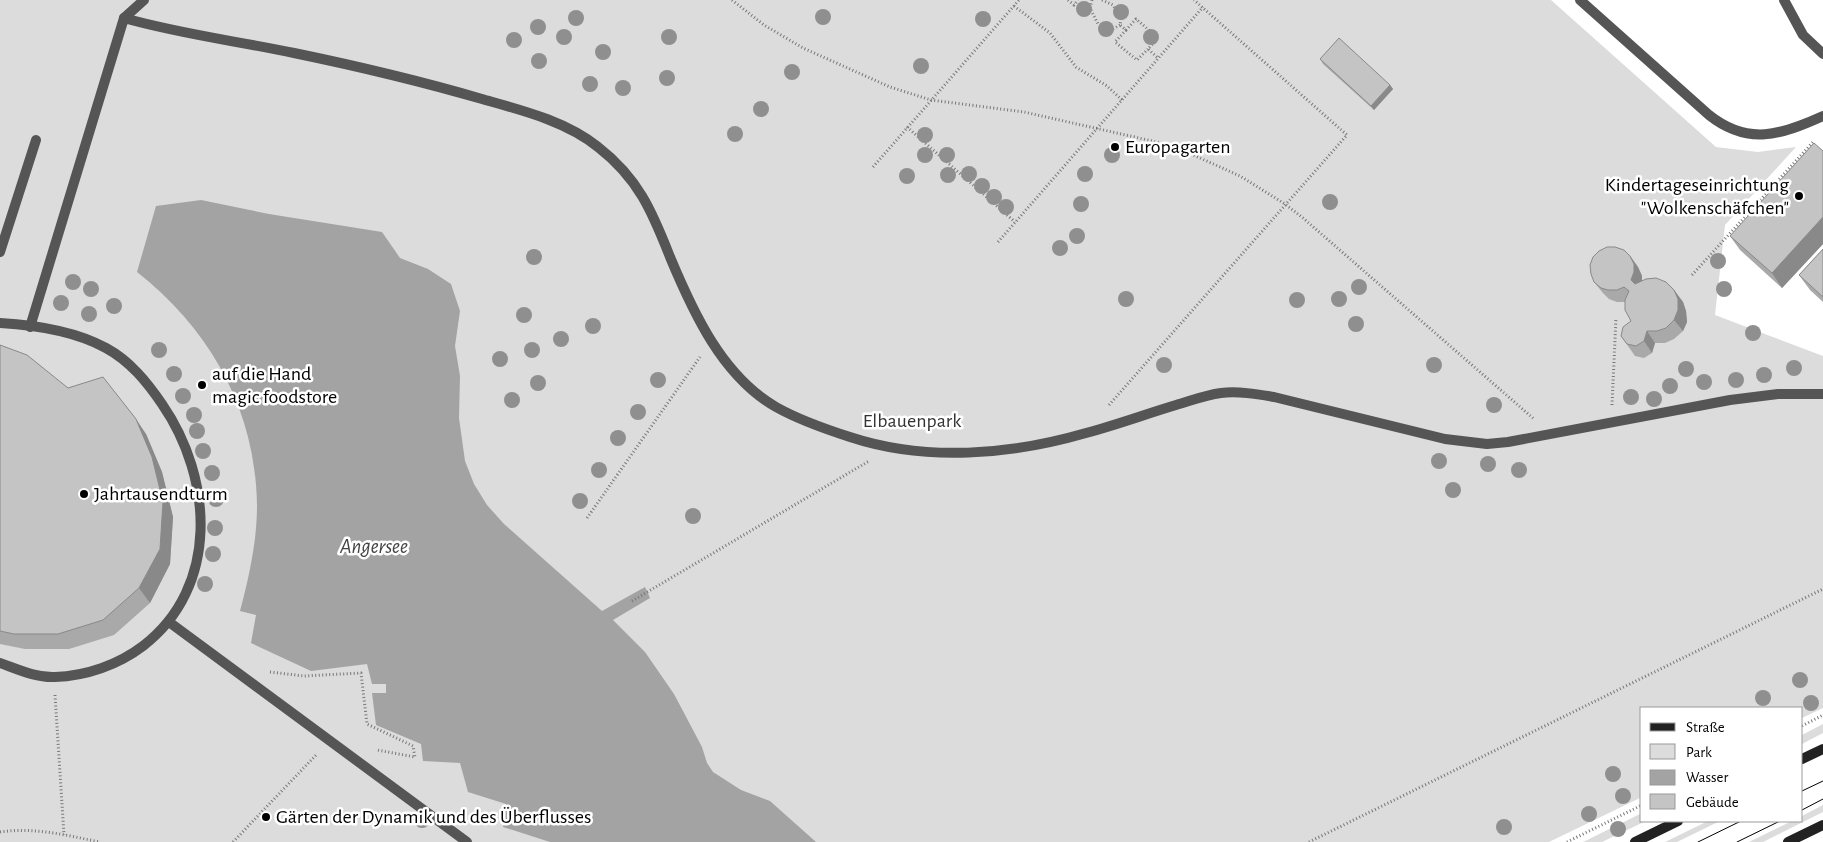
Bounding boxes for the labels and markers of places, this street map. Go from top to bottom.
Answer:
place label: Europagarten [1125,137,1231,157]
marker: Europagarten [1109,141,1121,153]
place label: Kindertageseinrichtung "Wolkenschäfchen" [1605,175,1789,218]
marker: Kindertageseinrichtung "Wolkenschäfchen" [1793,190,1805,202]
place label: auf die Hand magic foodstore [212,364,337,407]
marker: auf die Hand magic foodstore [196,379,208,391]
place label: Jahrtausendturm [94,484,228,504]
marker: Jahrtausendturm [78,488,90,500]
place label: Gärten der Dynamik und des Überflusses [276,807,591,827]
marker: Gärten der Dynamik und des Überflusses [260,811,272,823]

